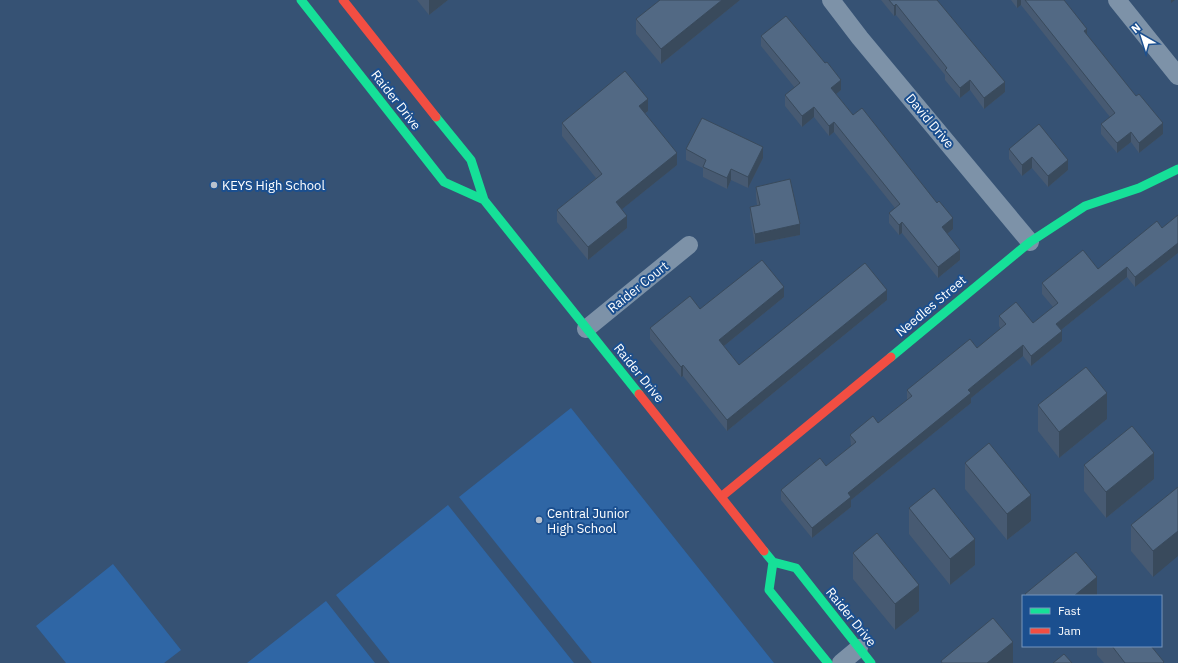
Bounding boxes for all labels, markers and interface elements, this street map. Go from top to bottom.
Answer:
north arrow [1122,16,1162,56]
text: N [1128,20,1143,36]
street label: Raider Drive [367,67,425,133]
street label: David Drive [902,90,958,152]
place label: KEYS High School [222,177,325,194]
marker: KEYS High School [209,180,219,190]
street label: Raider Court [604,257,672,317]
street label: Needles Street [892,272,970,340]
street label: Raider Drive [610,340,668,406]
place label: Central Junior High School [547,505,629,537]
marker: Central Junior High School [534,515,544,525]
street label: Raider Drive [822,584,880,650]
legend [1022,595,1162,647]
text: Fast [1058,603,1081,618]
text: Jam [1058,623,1081,638]

